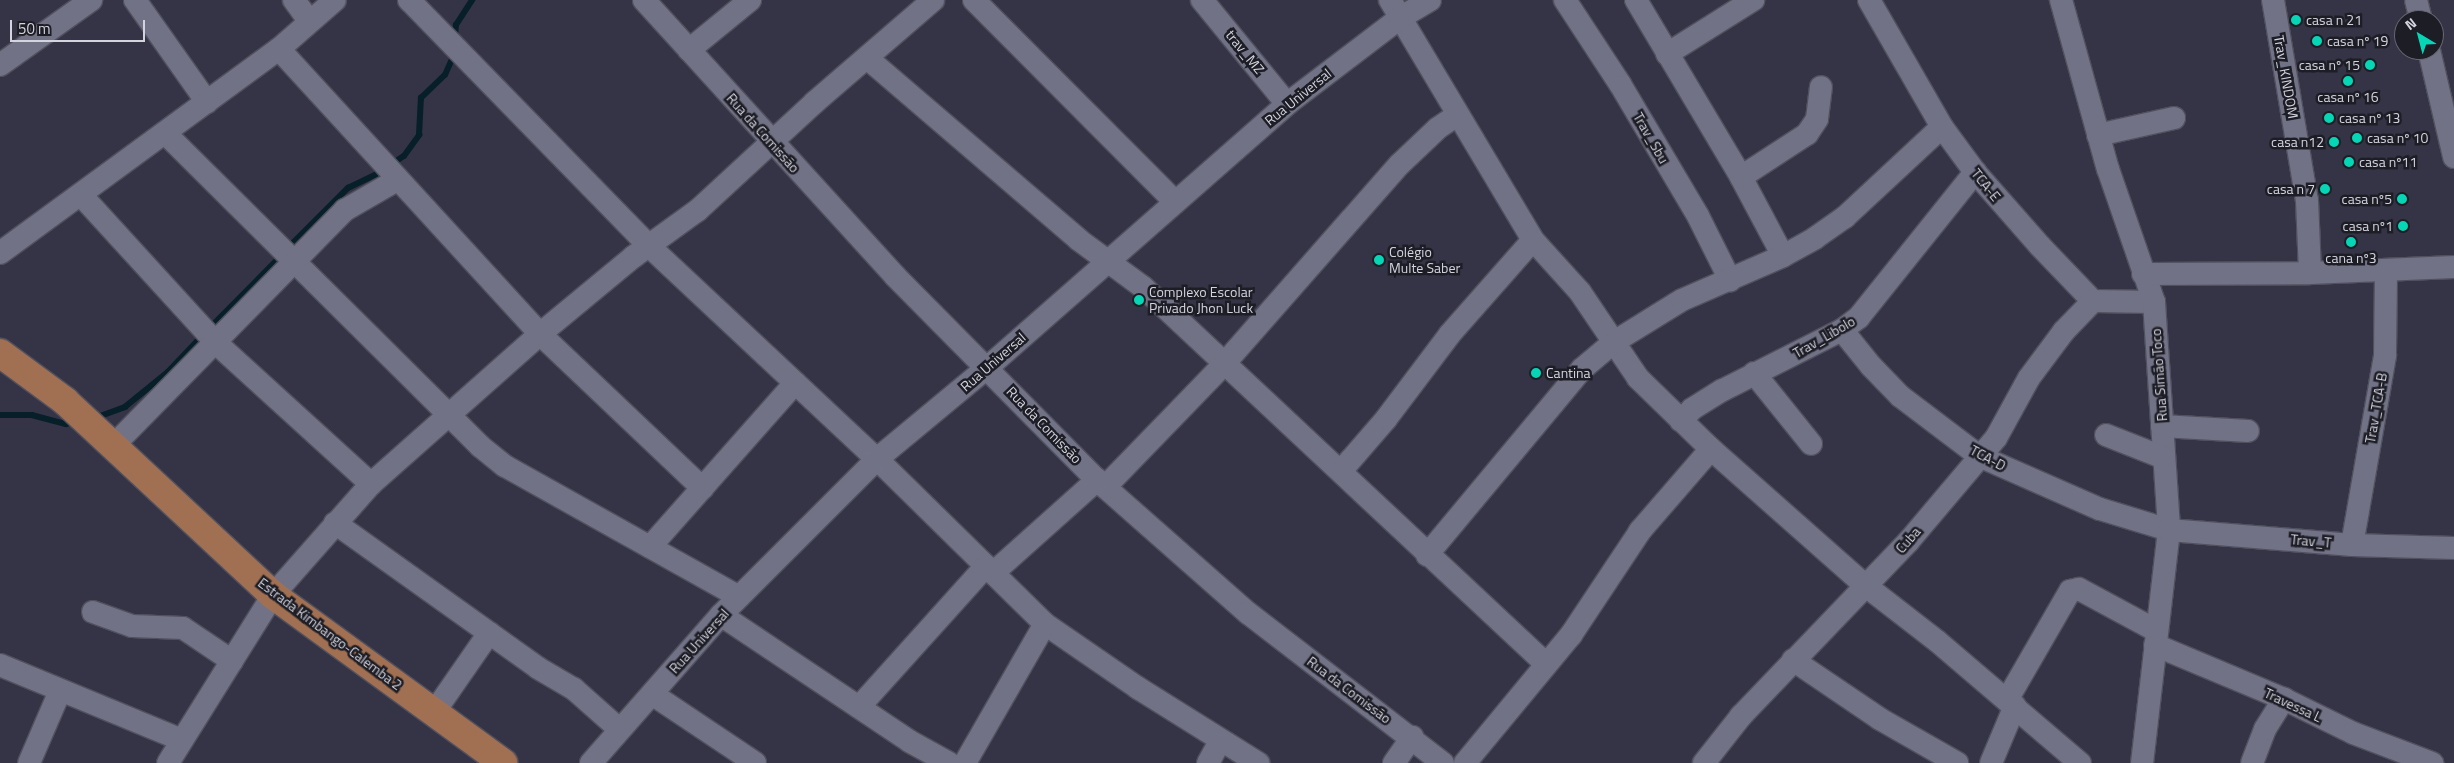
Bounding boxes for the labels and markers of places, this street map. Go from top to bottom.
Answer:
place label: casa n 21 [2306,12,2362,28]
marker: casa n 21 [2290,14,2302,26]
place label: casa nº 19 [2327,33,2388,49]
marker: casa nº 19 [2311,35,2323,47]
place label: casa nº 15 [2299,57,2360,73]
marker: casa nº 15 [2364,59,2376,71]
marker: casa nº 16 [2342,75,2354,87]
place label: casa nº 16 [2317,89,2379,105]
place label: casa nº 13 [2339,110,2400,126]
marker: casa nº 13 [2323,112,2335,124]
place label: casa nº 10 [2367,130,2428,146]
marker: casa nº 10 [2351,132,2363,144]
place label: casa n12 [2271,134,2324,150]
marker: casa n12 [2328,136,2340,148]
place label: casa nº11 [2359,154,2417,170]
marker: casa nº11 [2343,156,2355,168]
place label: casa n 7 [2267,181,2315,197]
marker: casa n 7 [2319,183,2331,195]
place label: casa nº5 [2342,191,2392,207]
marker: casa nº5 [2396,193,2408,205]
place label: casa nº1 [2343,218,2393,234]
marker: casa nº1 [2397,220,2409,232]
marker: cana nº3 [2345,236,2357,248]
place label: Colégio Multe Saber [1389,244,1460,276]
place label: cana nº3 [2325,250,2377,266]
marker: Colégio Multe Saber [1373,254,1385,266]
place label: Complexo Escolar Privado Jhon Luck [1149,284,1253,316]
marker: Complexo Escolar Privado Jhon Luck [1133,294,1145,306]
place label: Cantina [1546,365,1591,381]
marker: Cantina [1530,367,1542,379]

